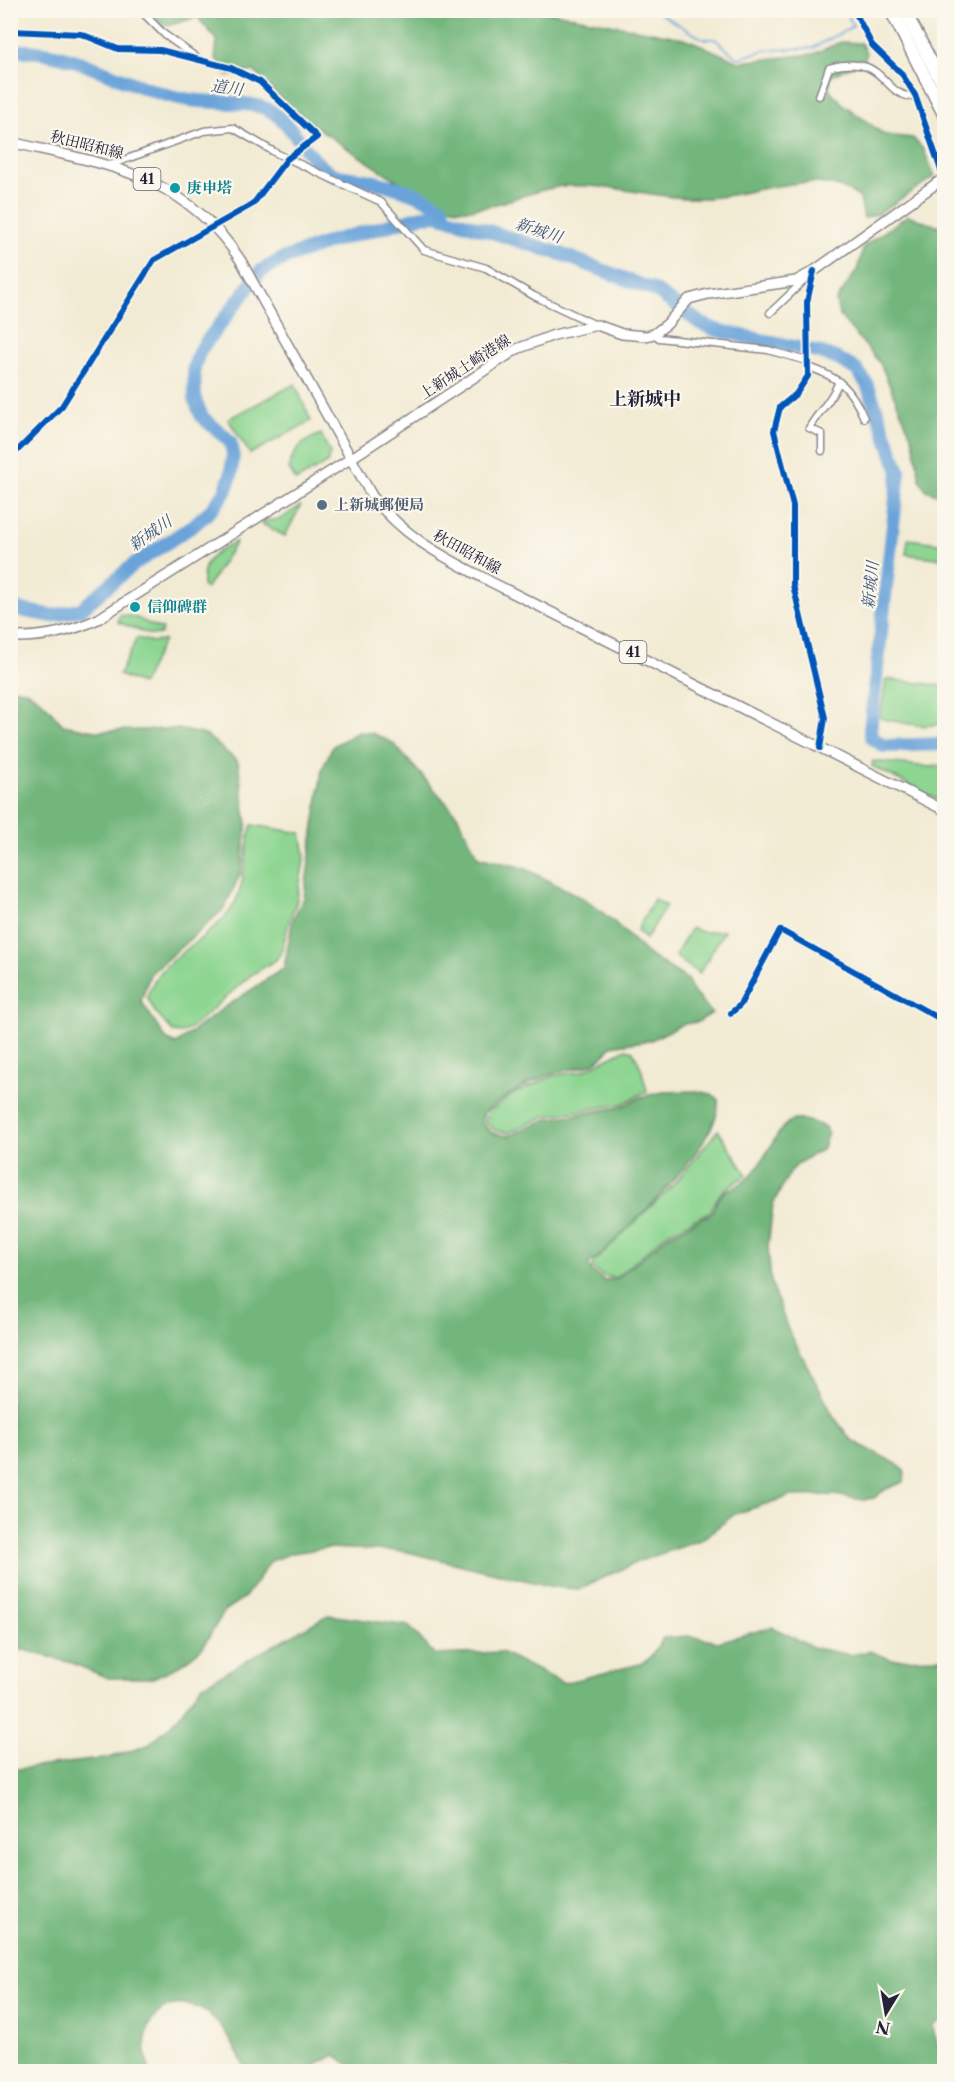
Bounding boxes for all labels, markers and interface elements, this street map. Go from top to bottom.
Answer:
water label: 道川 [210,75,246,99]
street label: 秋田昭和線 [48,126,126,163]
road number: 41 [134,168,160,190]
place label: 庚申塔 [187,178,232,197]
marker: 庚申塔 [168,181,182,195]
water label: 新城川 [513,213,567,248]
street label: 上新城土崎港線 [416,330,514,403]
district label: 上新城中 [609,388,681,410]
place label: 上新城郵便局 [334,495,424,514]
marker: 上新城郵便局 [315,498,329,512]
water label: 新城川 [125,510,177,555]
street label: 秋田昭和線 [430,525,505,578]
water label: 新城川 [858,558,883,610]
place label: 信仰碑群 [147,597,207,616]
marker: 信仰碑群 [128,600,142,614]
road number: 41 [620,641,646,663]
north arrow [856,1983,916,2043]
text: N [874,2017,892,2039]

